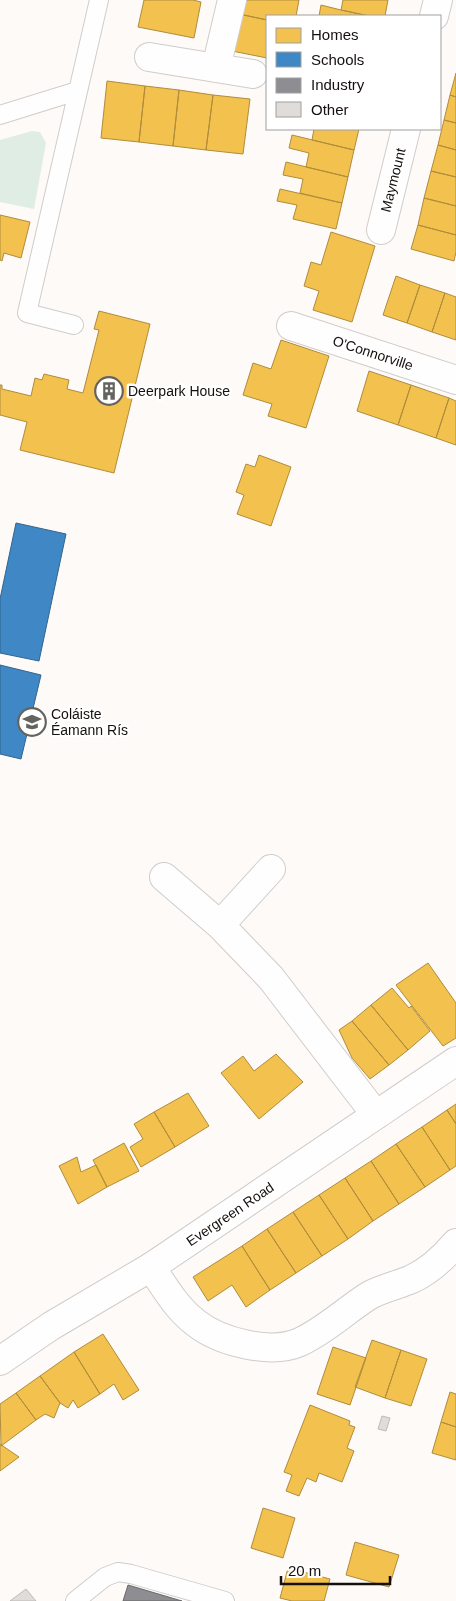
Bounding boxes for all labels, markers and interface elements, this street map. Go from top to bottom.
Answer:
legend [266,15,441,130]
text: Homes [311,26,359,43]
text: Schools [311,51,364,68]
text: Industry [311,76,365,93]
text: Other [311,101,349,118]
street label: Maymount [377,146,409,214]
street label: O'Connorville [331,332,415,374]
building icon: Deerpark House [94,376,124,406]
place label: Deerpark House [128,383,230,399]
place label: Coláiste Éamann Rís [51,706,128,738]
school or university icon: Coláiste Éamann Rís [17,707,47,737]
street label: Evergreen Road [183,1179,277,1249]
scale bar [281,1554,390,1586]
text: 20 m [288,1562,321,1579]

